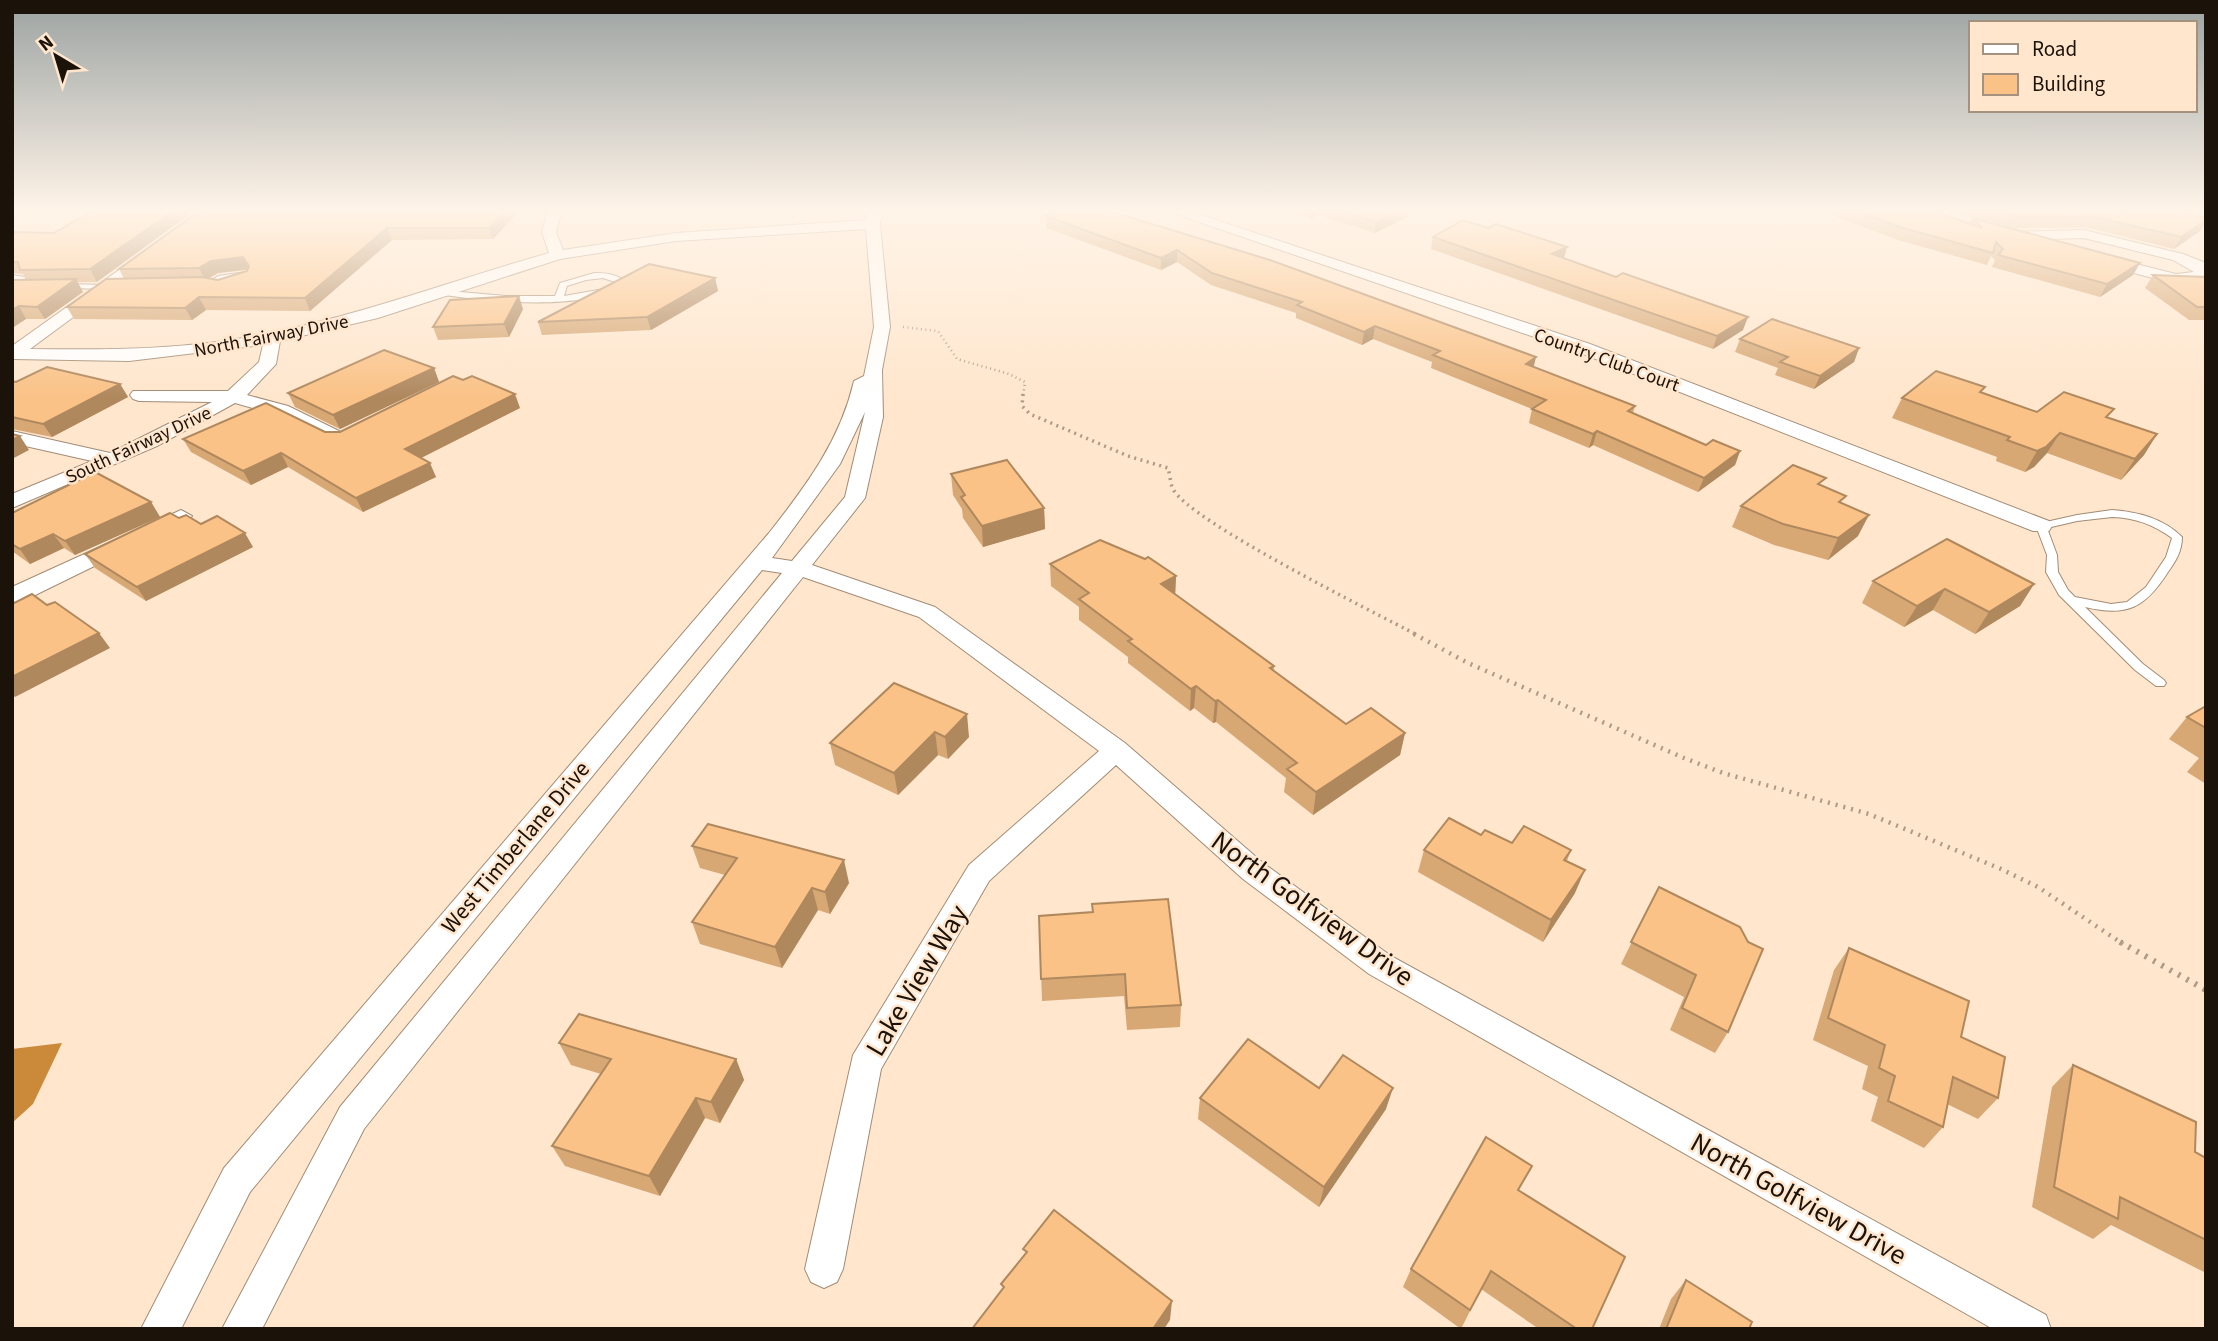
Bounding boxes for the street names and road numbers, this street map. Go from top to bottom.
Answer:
street label: North Fairway Drive [192,308,351,365]
street label: Country Club Court [1530,322,1683,399]
street label: South Fairway Drive [61,400,216,491]
street label: West Timberlane Drive [433,754,597,941]
street label: North Golfview Drive [1203,822,1422,996]
street label: Lake View Way [856,897,978,1064]
street label: North Golfview Drive [1683,1123,1914,1275]

